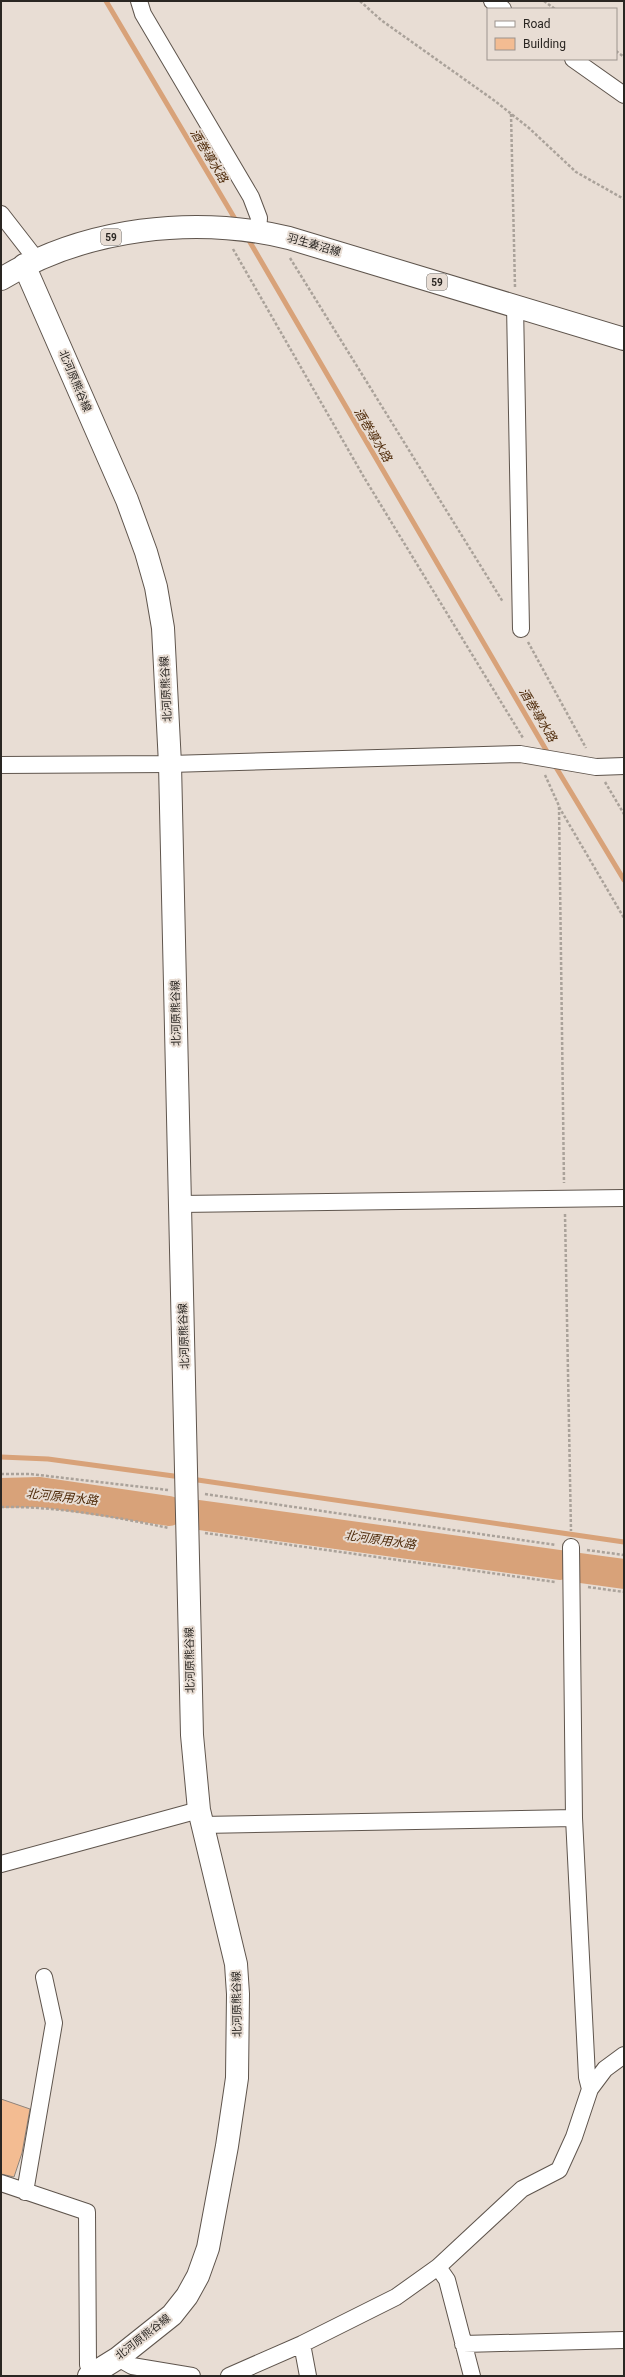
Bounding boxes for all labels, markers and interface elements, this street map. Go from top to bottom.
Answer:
legend [487,8,617,60]
text: Road [523,17,551,31]
text: Building [523,37,566,51]
water label: 酒巻導水路 [188,127,231,186]
road number: 59 [101,229,121,245]
street label: 羽生妻沼線 [286,231,342,259]
road number: 59 [427,274,447,290]
street label: 北河原熊谷線 [56,348,94,414]
water label: 酒巻導水路 [352,406,395,465]
street label: 北河原熊谷線 [158,656,174,722]
water label: 酒巻導水路 [517,686,560,745]
street label: 北河原熊谷線 [169,980,183,1046]
street label: 北河原熊谷線 [176,1303,192,1369]
water label: 北河原用水路 [25,1486,100,1508]
water label: 北河原用水路 [343,1528,418,1552]
street label: 北河原熊谷線 [183,1627,197,1693]
street label: 北河原熊谷線 [230,1971,244,2037]
street label: 北河原熊谷線 [113,2312,173,2362]

